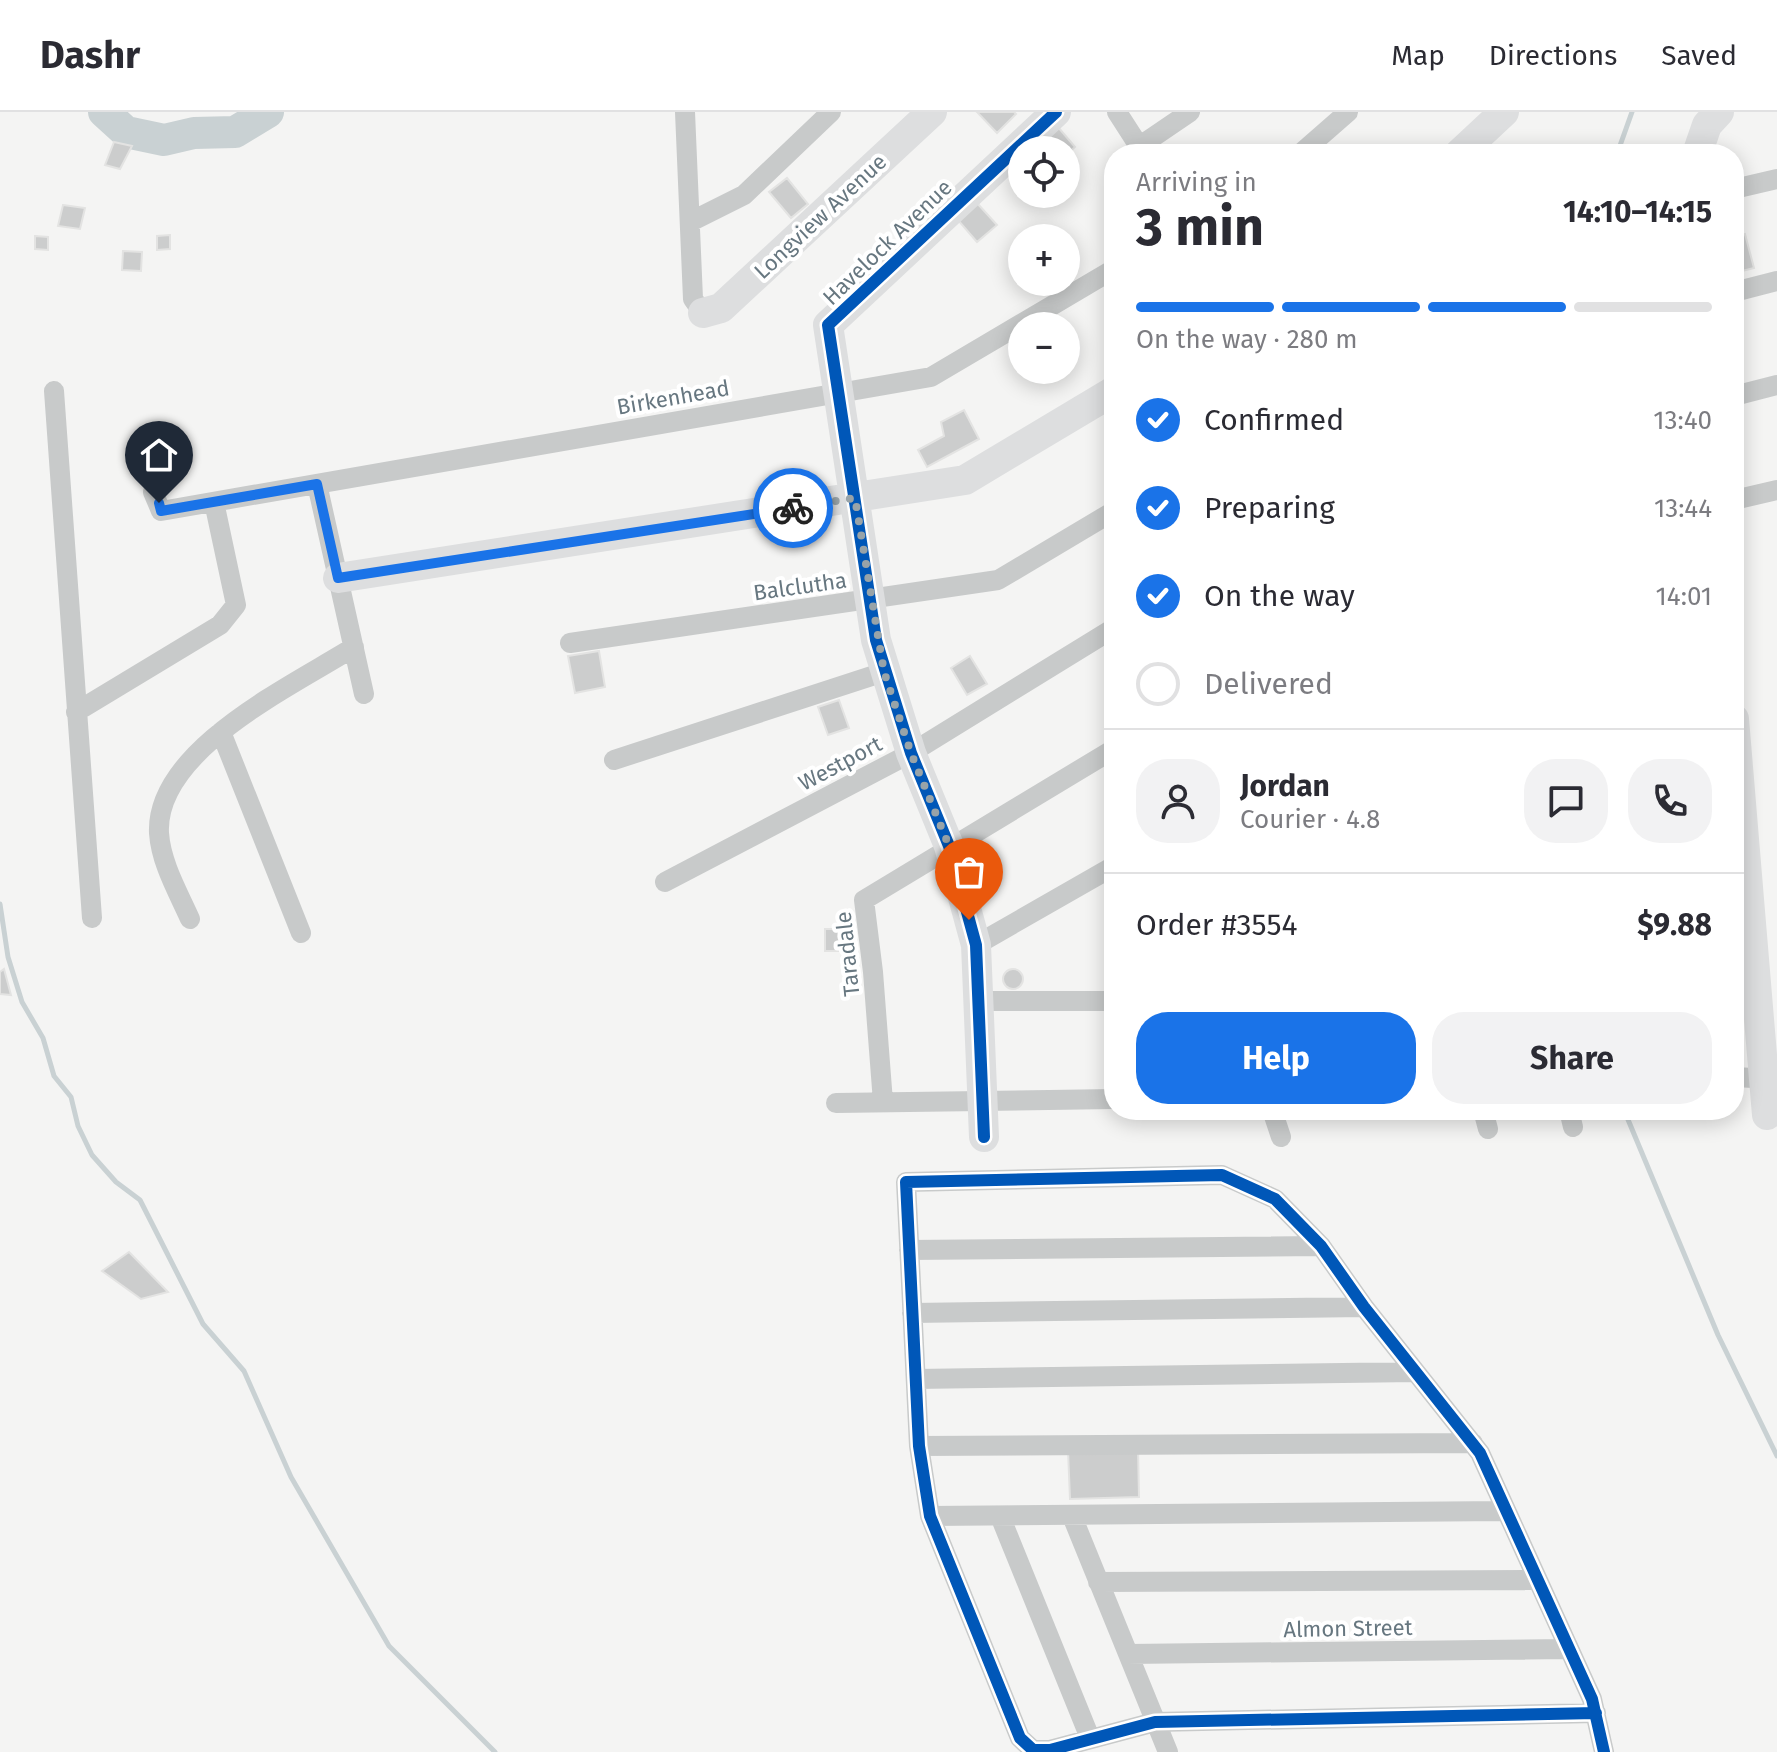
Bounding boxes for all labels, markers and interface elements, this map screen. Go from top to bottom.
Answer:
text: Dashr [40,32,140,78]
text: Map [1391,39,1445,72]
text: Directions [1489,39,1617,72]
text: Saved [1661,39,1737,72]
map controls [1008,136,1080,384]
button: locate [1008,136,1080,208]
street label: Longview Avenue [749,148,892,285]
text: Arriving in [1136,167,1257,198]
street label: Havelock Avenue [817,174,958,311]
text: 14:10–14:15 [1563,194,1712,230]
text: 3 min [1136,196,1264,259]
button: + [1008,224,1080,296]
button: − [1008,312,1080,384]
text: On the way · 280 m [1136,324,1358,355]
street label: Birkenhead [615,374,731,421]
icon: check [1136,398,1180,442]
text: Confirmed [1204,402,1344,438]
text: 13:40 [1653,405,1712,436]
pin [125,421,193,503]
icon: home [137,433,181,477]
courier [753,468,833,548]
icon: bike [771,486,815,530]
icon: check [1136,486,1180,530]
text: Preparing [1204,490,1335,526]
text: 13:44 [1654,493,1712,524]
street label: Balclutha [752,567,849,606]
icon: check [1136,574,1180,618]
text: On the way [1204,578,1355,614]
text: 14:01 [1656,581,1712,612]
text: Delivered [1204,666,1333,702]
street label: Westport [794,730,887,797]
button: person [1136,759,1220,843]
button: chat [1524,759,1608,843]
button: phone [1628,759,1712,843]
text: Jordan [1240,768,1330,804]
text: Courier · 4.8 [1240,804,1380,835]
pin [935,838,1003,920]
icon: bag [947,850,991,894]
text: Order #3554 [1136,907,1297,943]
text: $9.88 [1637,907,1712,943]
street label: Taradale [830,910,865,998]
button: Help [1136,1012,1416,1104]
button: Share [1432,1012,1712,1104]
street label: Almon Street [1283,1614,1413,1643]

